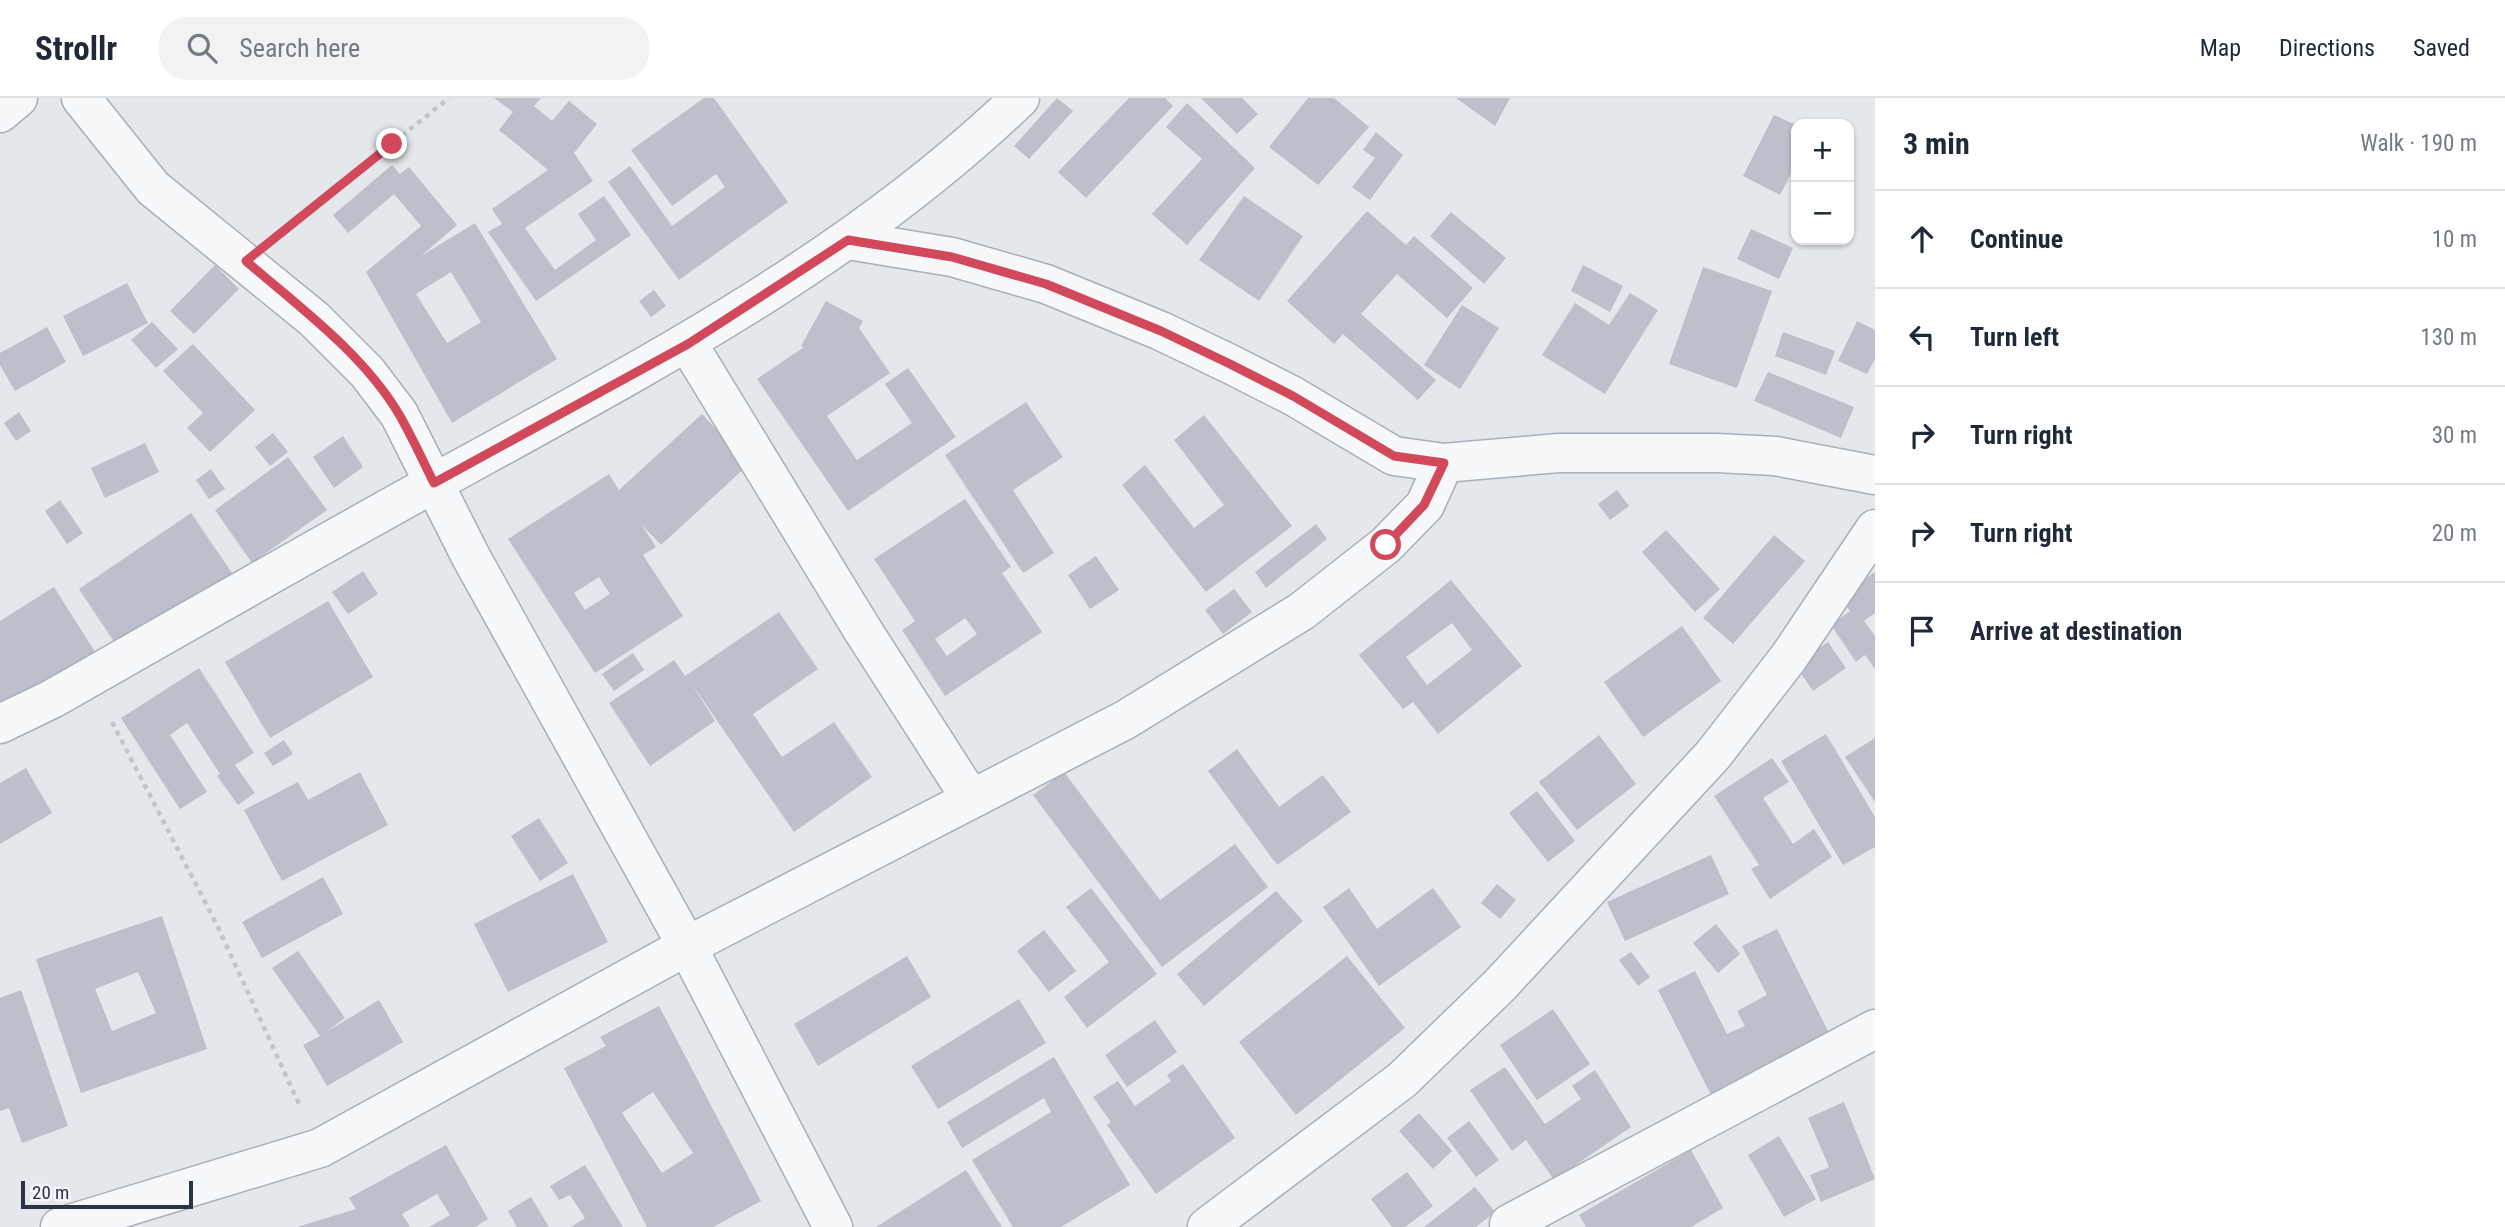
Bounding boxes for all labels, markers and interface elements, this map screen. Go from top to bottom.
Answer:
search box [159,17,649,80]
text: Strollr [35,29,117,68]
icon: search [183,29,221,67]
text: Search here [239,33,360,63]
text: Map [2200,34,2241,62]
text: Directions [2279,34,2375,62]
text: Saved [2413,34,2470,62]
map controls [1791,119,1854,245]
button: + [1791,119,1854,182]
text: 3 min [1903,126,1970,161]
route end [376,128,407,159]
text: Walk · 190 m [2360,130,2477,157]
button: − [1791,182,1854,245]
icon: ahead [1903,220,1941,258]
text: Continue [1970,224,2063,254]
text: 10 m [2432,226,2477,253]
icon: left [1903,318,1941,356]
text: Turn left [1970,322,2059,352]
text: 130 m [2420,324,2477,351]
icon: right [1903,416,1941,454]
text: Turn right [1970,420,2072,450]
text: 30 m [2432,422,2477,449]
icon: right [1903,514,1941,552]
text: Turn right [1970,518,2072,548]
text: 20 m [2432,520,2477,547]
route start [1370,529,1401,560]
icon: arrive [1903,612,1941,650]
text: Arrive at destination [1970,616,2182,646]
scale bar [21,1178,192,1210]
text: 20 m [32,1181,69,1204]

